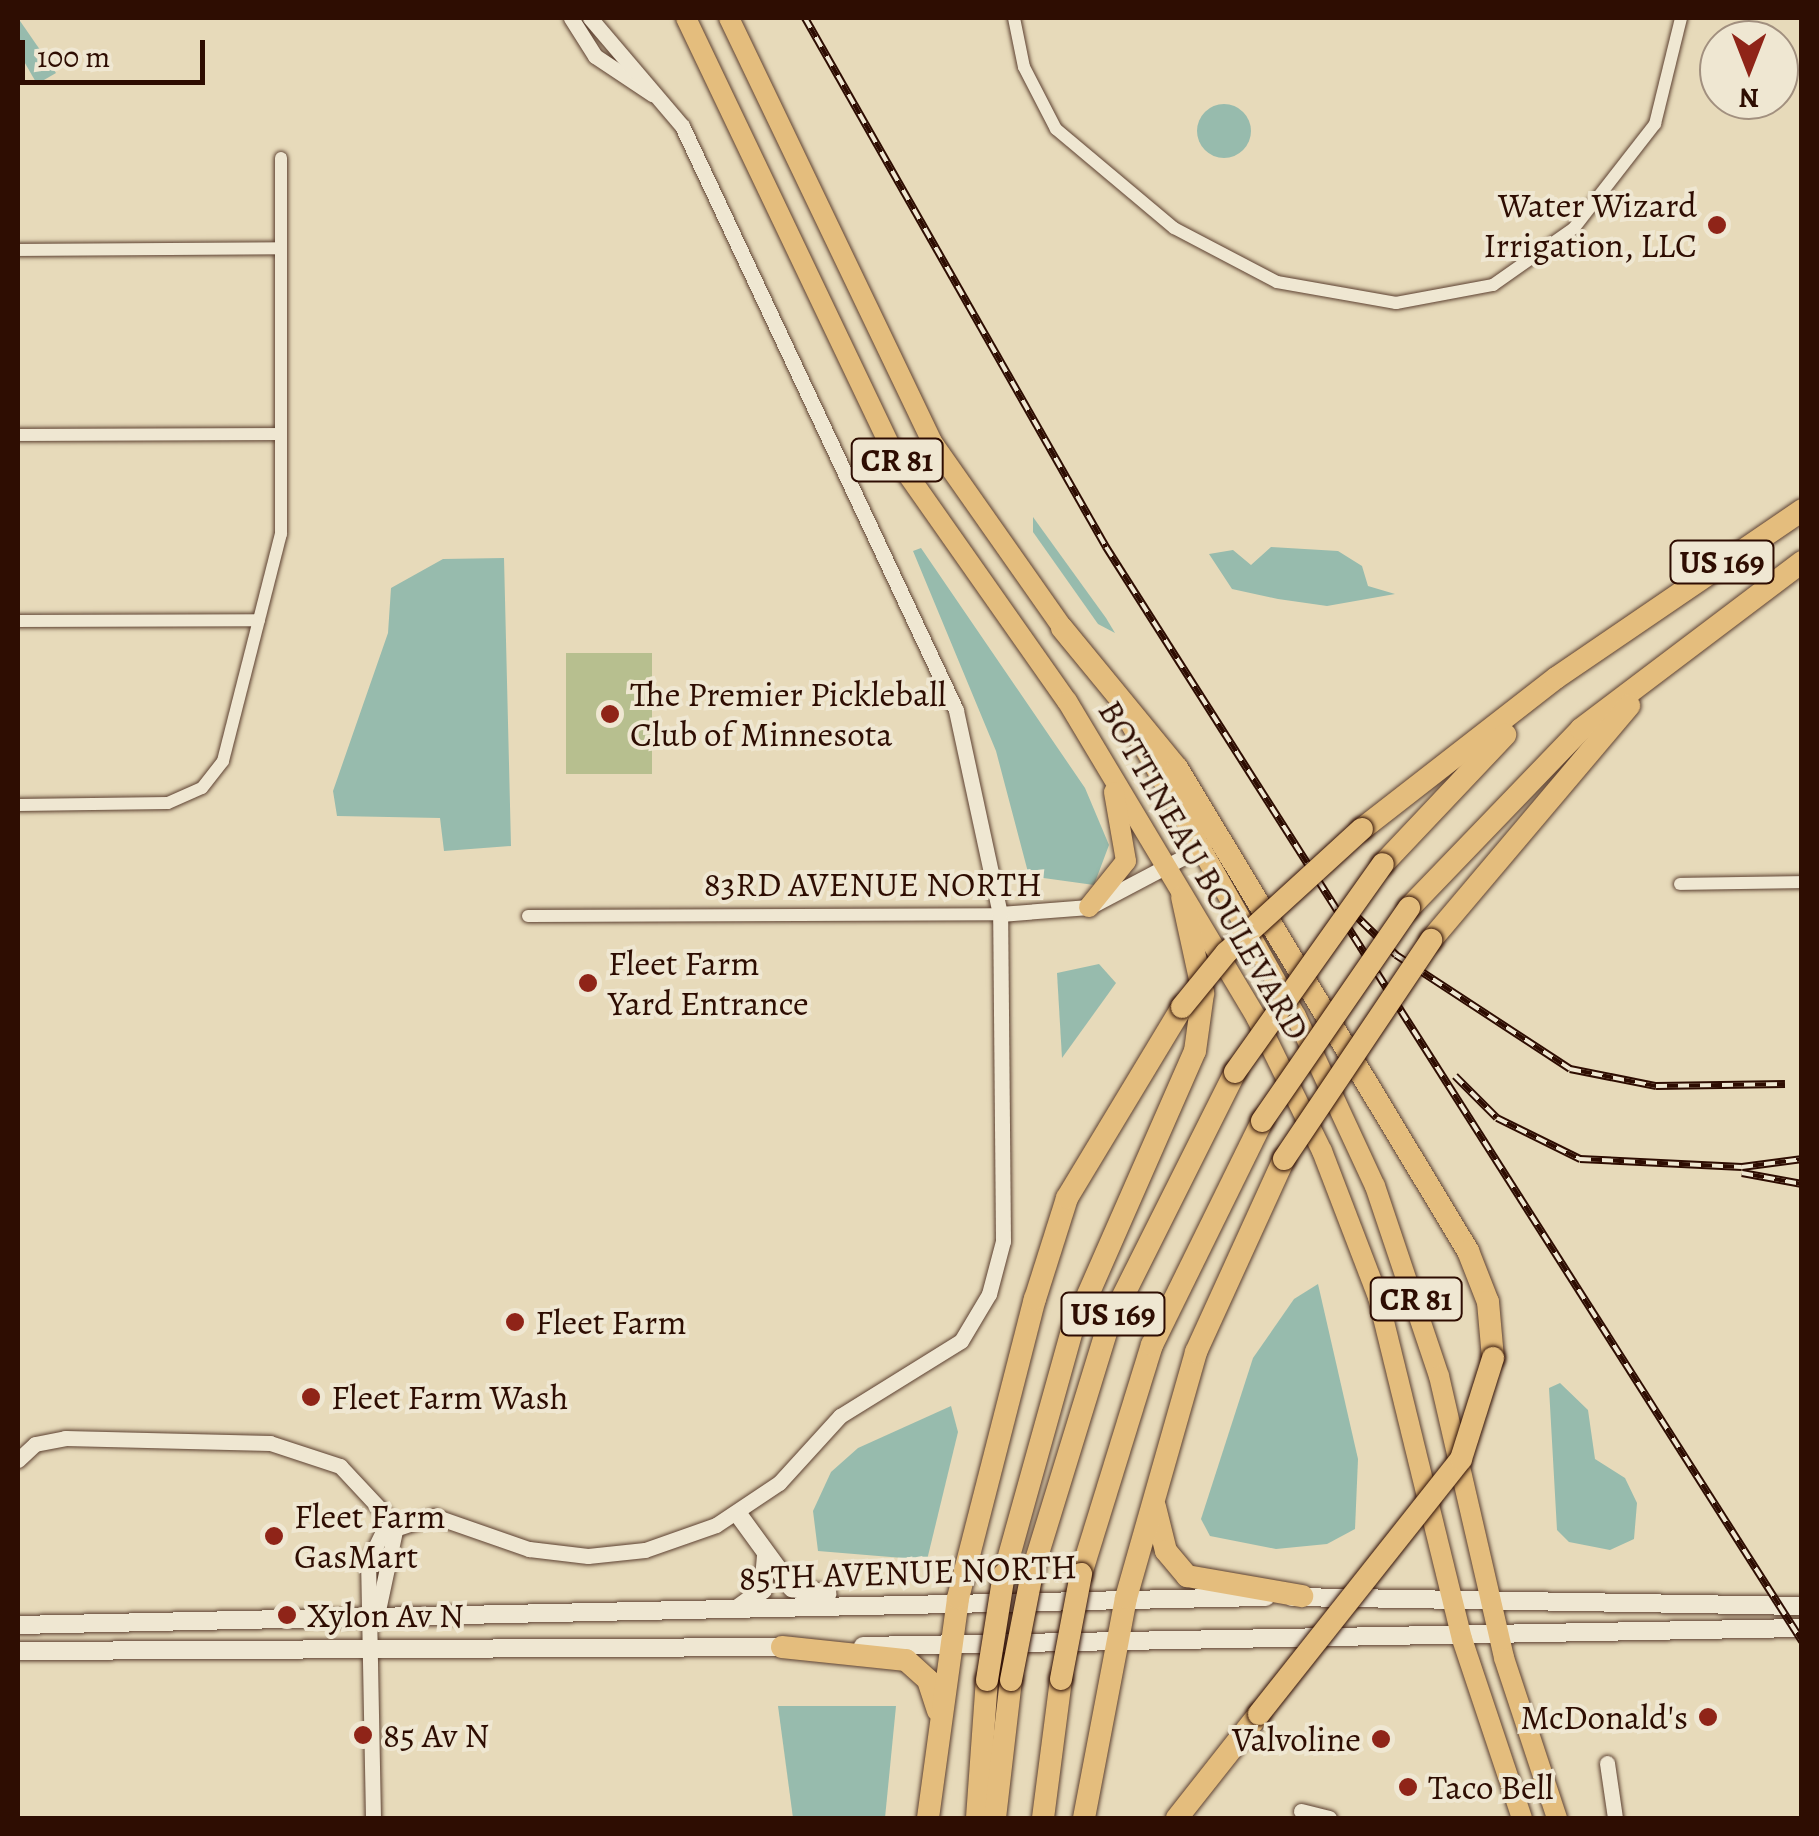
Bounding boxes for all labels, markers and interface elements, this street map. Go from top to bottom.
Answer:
scale bar [25,20,210,82]
north arrow [1699,20,1799,120]
text: 100 m [37,37,110,77]
text: N [1739,79,1759,117]
place label: Water Wizard Irrigation, LLC [1483,184,1697,266]
marker: Water Wizard Irrigation, LLC [1706,214,1728,236]
road number: CR 81 [850,433,944,487]
road number: US 169 [1667,535,1777,589]
place label: The Premier Pickleball Club of Minnesota [630,673,946,755]
street label: BOTTINEAU BOULEVARD [1089,693,1319,1047]
marker: The Premier Pickleball Club of Minnesota [599,703,621,725]
street label: 83RD AVENUE NORTH [704,863,1042,905]
place label: Fleet Farm Yard Entrance [608,942,809,1024]
marker: Fleet Farm Yard Entrance [577,972,599,994]
road number: CR 81 [1368,1272,1464,1326]
road number: US 169 [1058,1287,1168,1341]
place label: Fleet Farm [535,1301,687,1343]
marker: Fleet Farm [504,1311,526,1333]
place label: Fleet Farm Wash [331,1376,568,1418]
marker: Fleet Farm Wash [300,1386,322,1408]
place label: Fleet Farm GasMart [294,1495,446,1577]
marker: Fleet Farm GasMart [263,1525,285,1547]
street label: 85TH AVENUE NORTH [738,1545,1078,1599]
place label: Xylon Av N [307,1594,464,1636]
marker: Xylon Av N [276,1604,298,1626]
place label: McDonald's [1520,1696,1688,1738]
marker: McDonald's [1697,1706,1719,1728]
place label: 85 Av N [383,1714,489,1756]
place label: Valvoline [1232,1718,1361,1760]
marker: 85 Av N [352,1724,374,1746]
marker: Valvoline [1370,1728,1392,1750]
place label: Taco Bell [1428,1766,1554,1808]
marker: Taco Bell [1397,1776,1419,1798]

